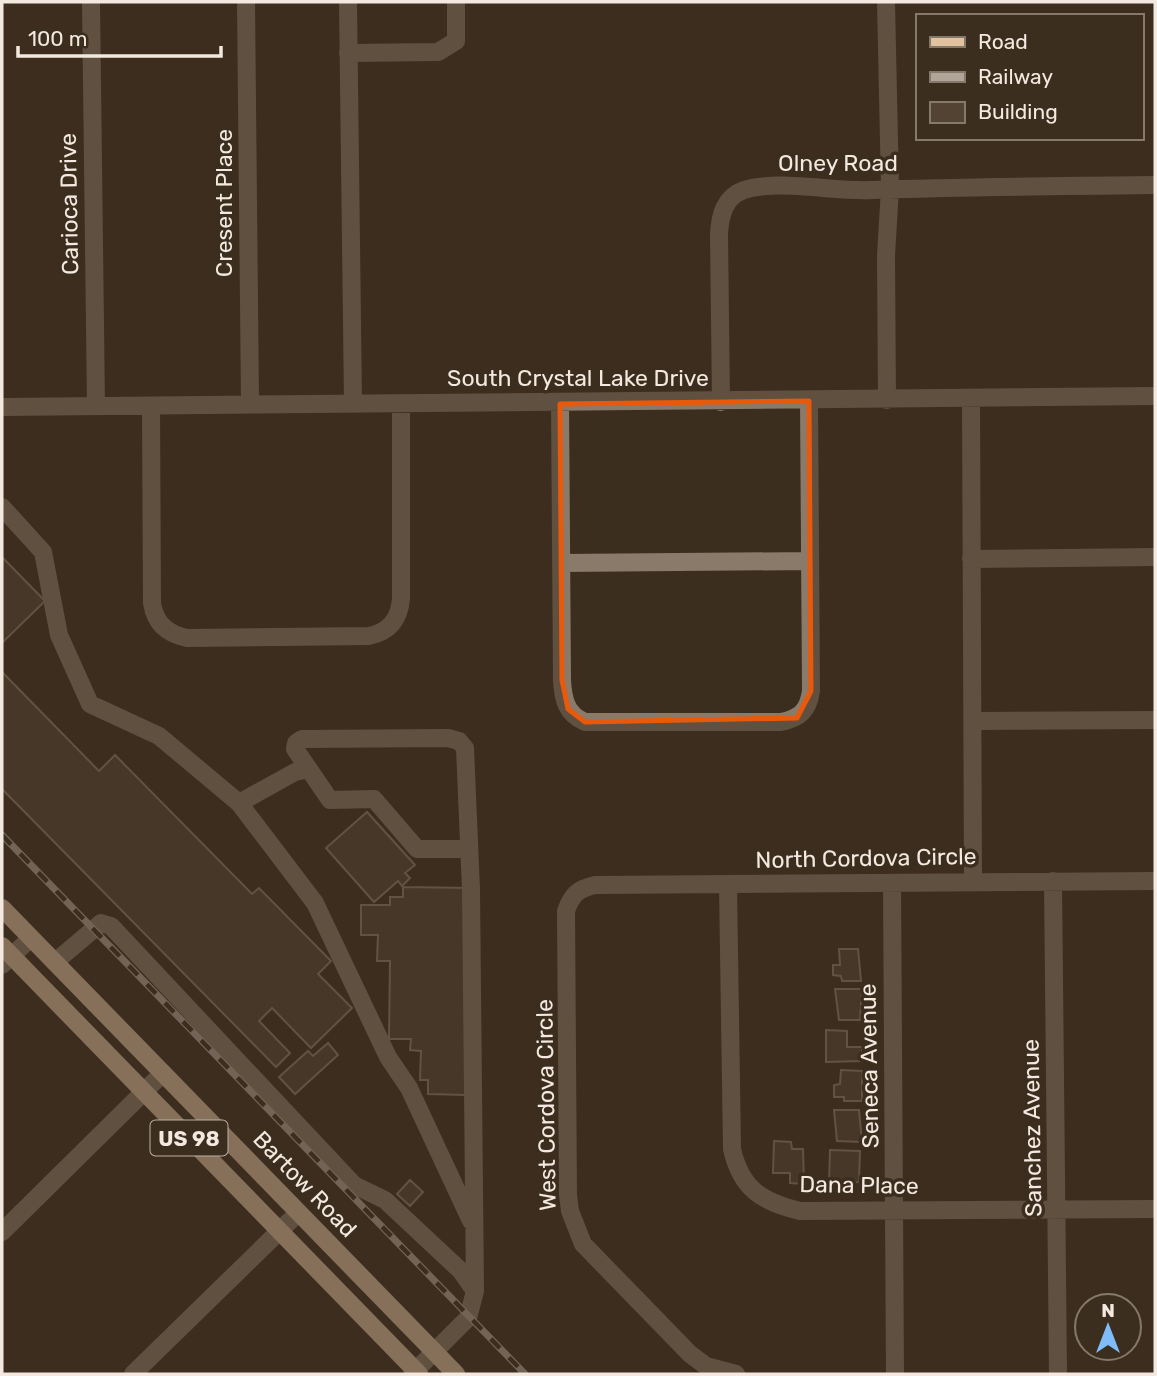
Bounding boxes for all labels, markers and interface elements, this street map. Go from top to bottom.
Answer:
scale bar [18,14,220,58]
legend [916,14,1143,140]
text: 100 m [28,26,87,51]
text: Road [978,29,1028,54]
text: Railway [978,64,1053,89]
text: Building [978,99,1058,124]
street label: Cresent Place [210,129,238,277]
street label: Carioca Drive [54,133,84,275]
street label: Olney Road [778,149,898,177]
street label: South Crystal Lake Drive [447,364,709,392]
street label: North Cordova Circle [755,842,977,874]
street label: Seneca Avenue [854,983,884,1149]
street label: West Cordova Circle [530,999,562,1211]
street label: Sanchez Avenue [1016,1039,1048,1217]
road number: US 98 [150,1120,228,1156]
street label: Bartow Road [247,1125,363,1243]
street label: Dana Place [799,1170,919,1200]
north arrow [1073,1292,1143,1362]
text: N [1101,1299,1115,1322]

